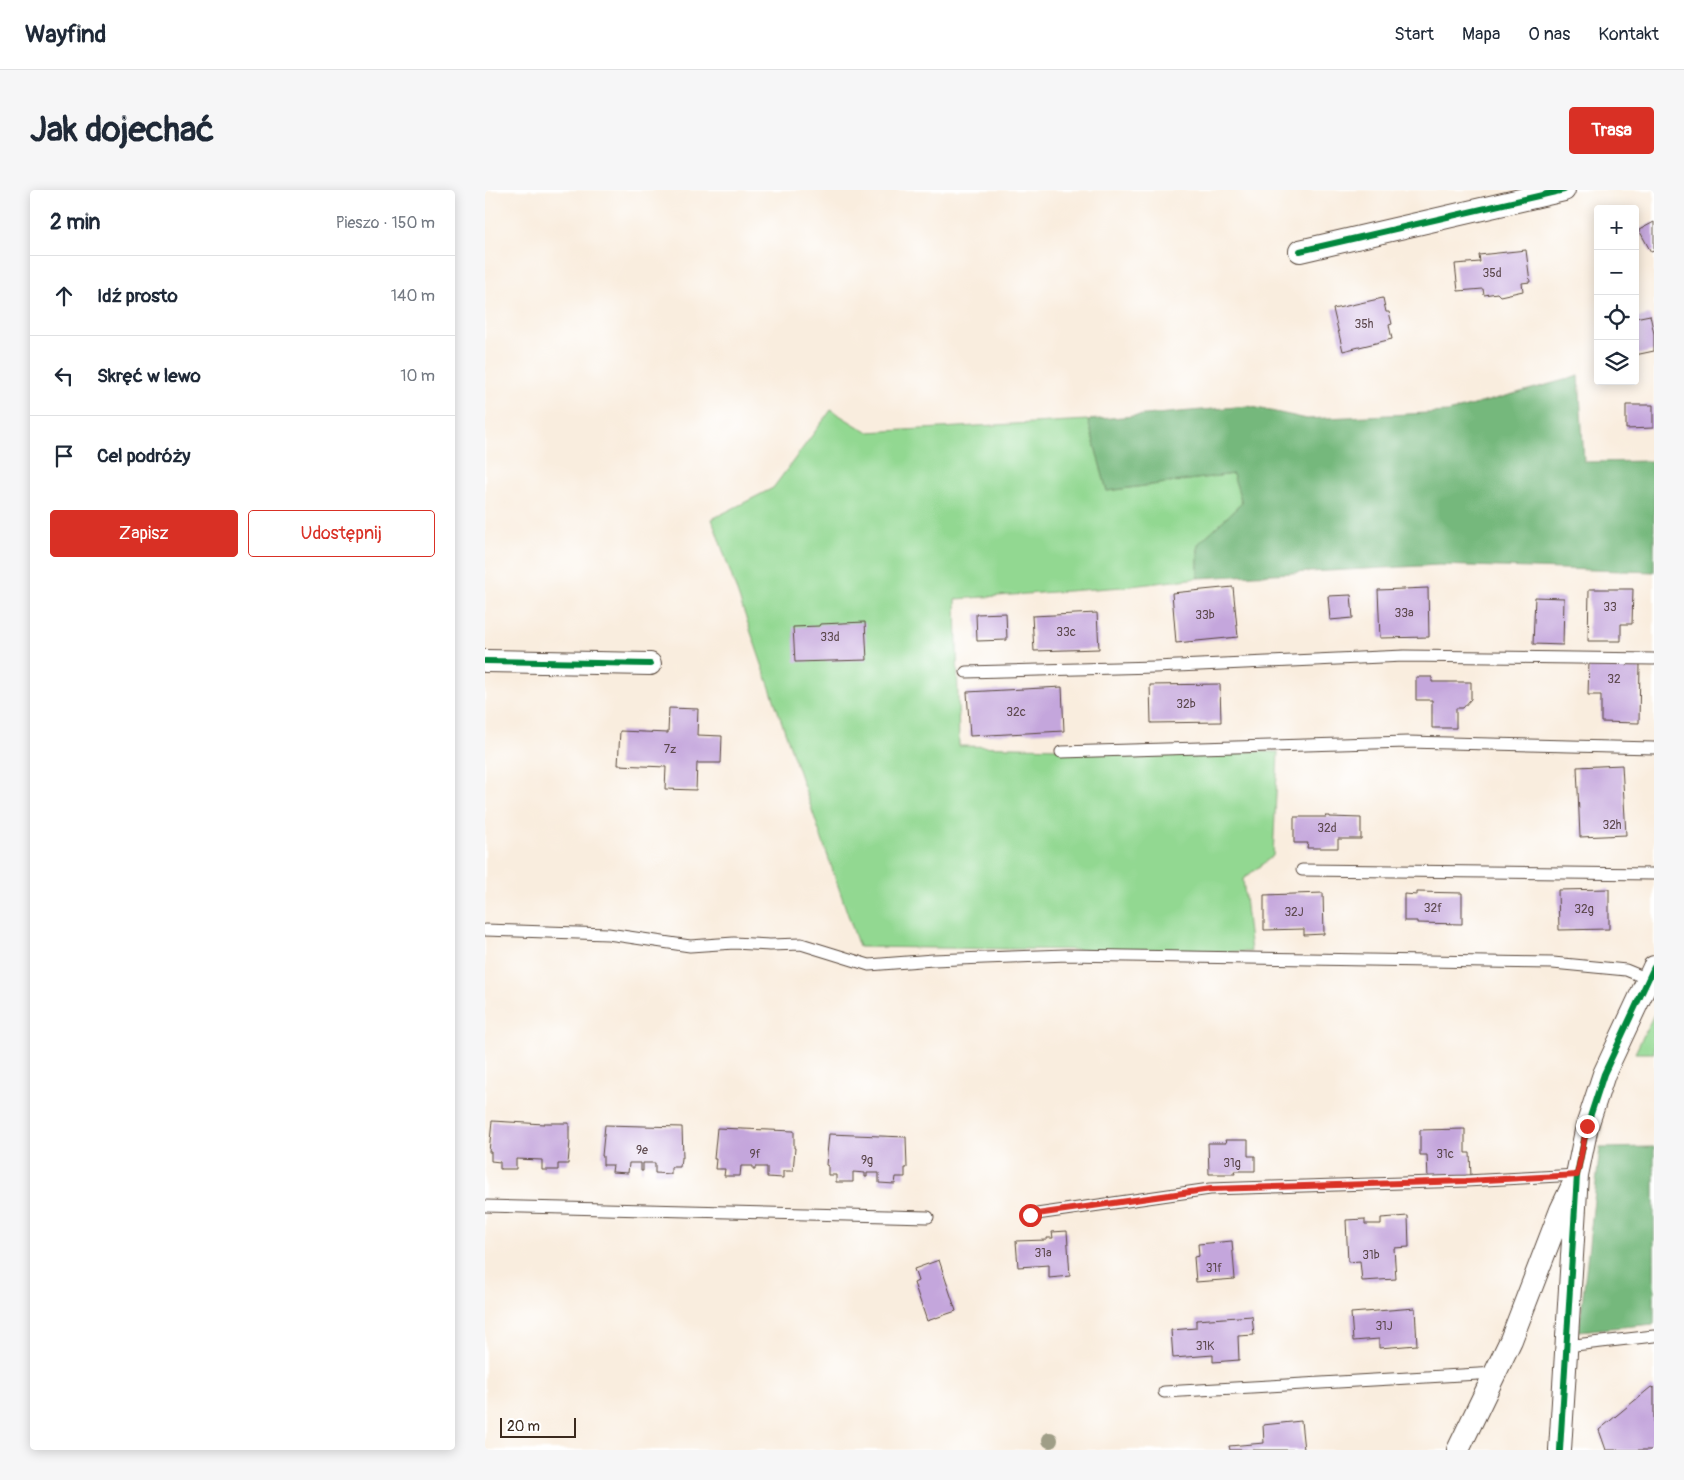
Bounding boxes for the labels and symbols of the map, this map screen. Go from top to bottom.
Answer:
house number: 35d [1482,266,1502,281]
house number: 35h [1355,317,1374,332]
house number: 33 [1603,600,1617,615]
house number: 33a [1395,606,1414,621]
house number: 33b [1195,608,1215,623]
house number: 33c [1056,625,1076,640]
house number: 33d [820,630,840,645]
house number: 32 [1607,672,1621,687]
house number: 32b [1176,697,1196,712]
house number: 32c [1006,705,1026,720]
house number: 7z [664,742,676,757]
house number: 32h [1602,818,1622,833]
house number: 32d [1317,821,1337,836]
house number: 32f [1424,901,1442,916]
house number: 32g [1574,902,1594,917]
house number: 32J [1284,905,1304,920]
route end [1576,1115,1599,1138]
house number: 9e [636,1143,648,1158]
house number: 9f [749,1147,761,1162]
house number: 31c [1436,1147,1454,1162]
house number: 9g [861,1153,873,1168]
house number: 31g [1223,1156,1241,1171]
route start [1019,1204,1042,1227]
house number: 31a [1035,1246,1052,1261]
house number: 31b [1362,1248,1380,1263]
house number: 31f [1206,1261,1222,1276]
house number: 31J [1375,1319,1393,1334]
house number: 31K [1196,1339,1214,1354]
scale bar [500,1415,576,1438]

